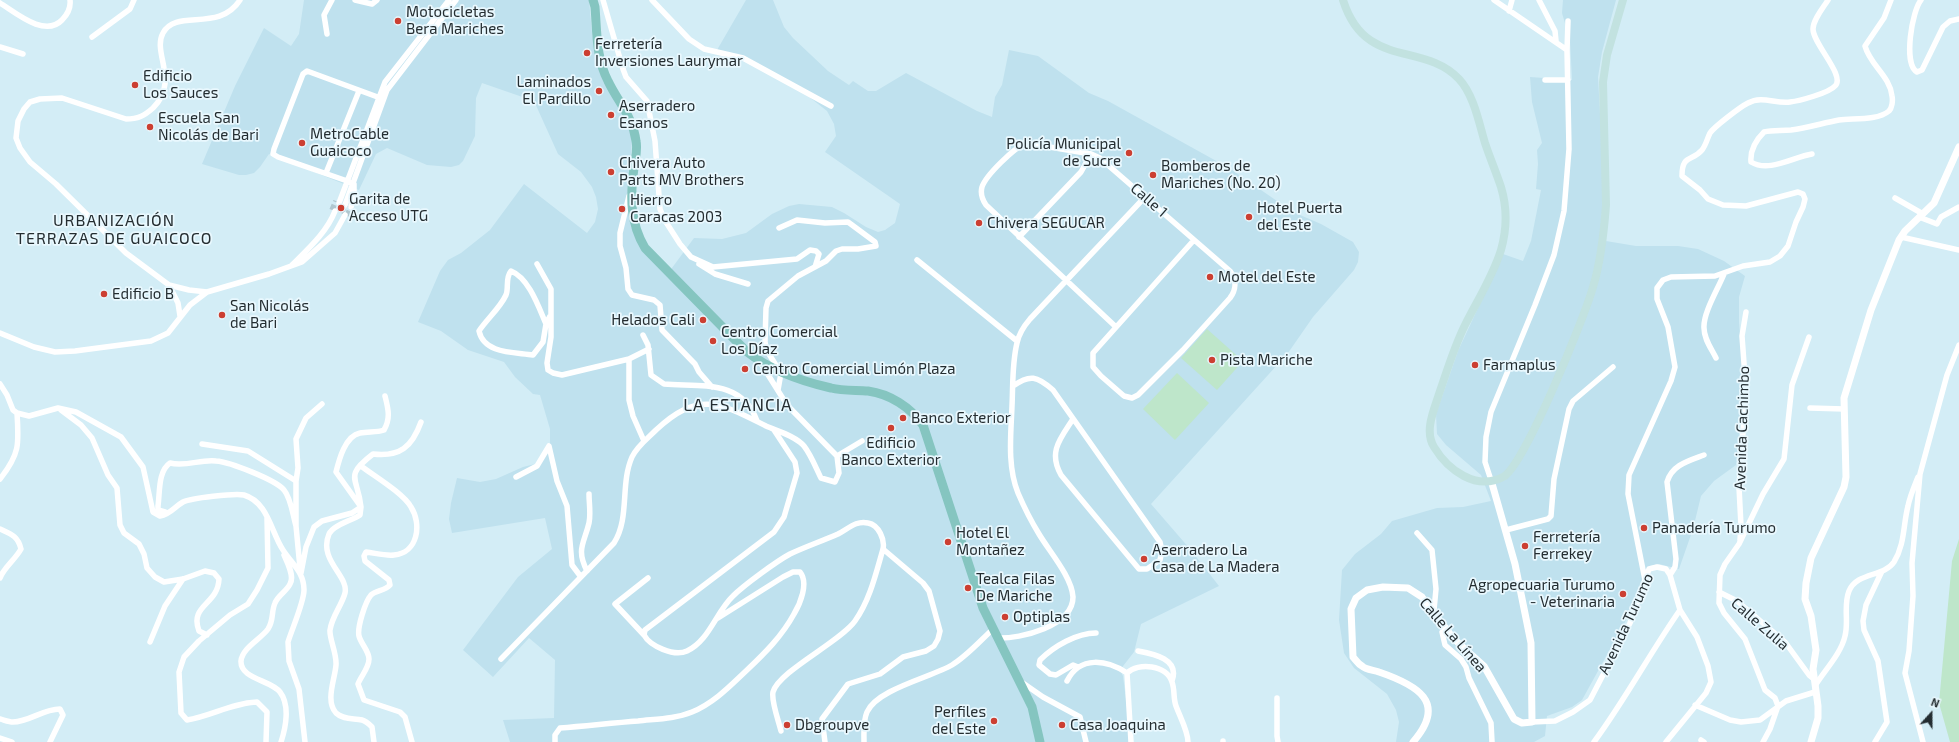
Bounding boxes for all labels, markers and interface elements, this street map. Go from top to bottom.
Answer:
place label: Motocicletas Bera Mariches [406,3,504,38]
marker: Motocicletas Bera Mariches [393,16,403,26]
place label: Ferretería Inversiones Laurymar [595,35,743,70]
marker: Ferretería Inversiones Laurymar [582,48,592,58]
place label: Edificio Los Sauces [143,67,218,102]
place label: Laminados El Pardillo [517,73,591,108]
marker: Edificio Los Sauces [130,80,140,90]
marker: Laminados El Pardillo [594,86,604,96]
place label: Aserradero Esanos [619,97,695,132]
place label: Escuela San Nicolás de Bari [158,109,259,144]
marker: Aserradero Esanos [606,110,616,120]
marker: Escuela San Nicolás de Bari [145,122,155,132]
place label: MetroCable Guaicoco [310,125,389,160]
place label: Policía Municipal de Sucre [1006,135,1121,170]
marker: MetroCable Guaicoco [297,138,307,148]
marker: Policía Municipal de Sucre [1124,148,1134,158]
place label: Chivera Auto Parts MV Brothers [619,154,744,189]
place label: Bomberos de Mariches (No. 20) [1161,157,1281,192]
marker: Chivera Auto Parts MV Brothers [606,167,616,177]
marker: Bomberos de Mariches (No. 20) [1148,170,1158,180]
street label: Calle 1 [1127,179,1171,221]
place label: Garita de Acceso UTG [349,190,428,225]
place label: Hierro Caracas 2003 [630,191,722,226]
place label: Hotel Puerta del Este [1257,199,1343,234]
marker: Garita de Acceso UTG [336,203,346,213]
marker: Hierro Caracas 2003 [617,204,627,214]
district label: URBANIZACIÓN TERRAZAS DE GUAICOCO [16,211,212,249]
marker: Hotel Puerta del Este [1244,212,1254,222]
place label: Chivera SEGUCAR [987,214,1105,232]
marker: Chivera SEGUCAR [974,218,984,228]
place label: Motel del Este [1218,268,1315,286]
marker: Motel del Este [1205,272,1215,282]
place label: Edificio B [112,285,174,303]
marker: Edificio B [99,289,109,299]
place label: San Nicolás de Bari [230,297,309,332]
marker: San Nicolás de Bari [217,310,227,320]
place label: Helados Cali [611,311,695,329]
marker: Helados Cali [698,315,708,325]
place label: Centro Comercial Los Díaz [721,323,838,358]
marker: Centro Comercial Los Díaz [708,336,718,346]
place label: Pista Mariche [1220,351,1313,369]
marker: Pista Mariche [1207,355,1217,365]
place label: Farmaplus [1483,356,1556,374]
place label: Centro Comercial Limón Plaza [753,360,955,378]
marker: Farmaplus [1470,360,1480,370]
marker: Centro Comercial Limón Plaza [740,364,750,374]
street label: Avenida Cachimbo [1731,366,1753,490]
district label: LA ESTANCIA [683,395,793,415]
place label: Banco Exterior [911,409,1011,427]
marker: Banco Exterior [898,413,908,423]
marker: Edificio Banco Exterior [886,423,896,433]
place label: Edificio Banco Exterior [841,434,941,469]
place label: Panadería Turumo [1652,519,1776,537]
marker: Panadería Turumo [1639,523,1649,533]
place label: Hotel El Montañez [956,524,1025,559]
place label: Ferretería Ferrekey [1533,528,1601,563]
marker: Hotel El Montañez [943,537,953,547]
place label: Aserradero La Casa de La Madera [1152,541,1280,576]
marker: Ferretería Ferrekey [1520,541,1530,551]
marker: Aserradero La Casa de La Madera [1139,554,1149,564]
place label: Tealca Filas De Mariche [976,570,1055,605]
street label: Avenida Turumo [1595,570,1657,678]
place label: Agropecuaria Turumo - Veterinaria [1469,576,1615,611]
marker: Tealca Filas De Mariche [963,583,973,593]
marker: Agropecuaria Turumo - Veterinaria [1618,589,1628,599]
street label: Calle La Línea [1416,594,1490,676]
street label: Calle Zulia [1727,594,1793,654]
place label: Optiplas [1013,608,1070,626]
marker: Optiplas [1000,612,1010,622]
north arrow [1911,694,1951,734]
text: N [1929,695,1942,710]
place label: Perfiles del Este [932,703,986,738]
place label: Dbgroupve [795,716,869,734]
marker: Perfiles del Este [989,716,999,726]
place label: Casa Joaquina [1070,716,1166,734]
marker: Dbgroupve [782,720,792,730]
marker: Casa Joaquina [1057,720,1067,730]

